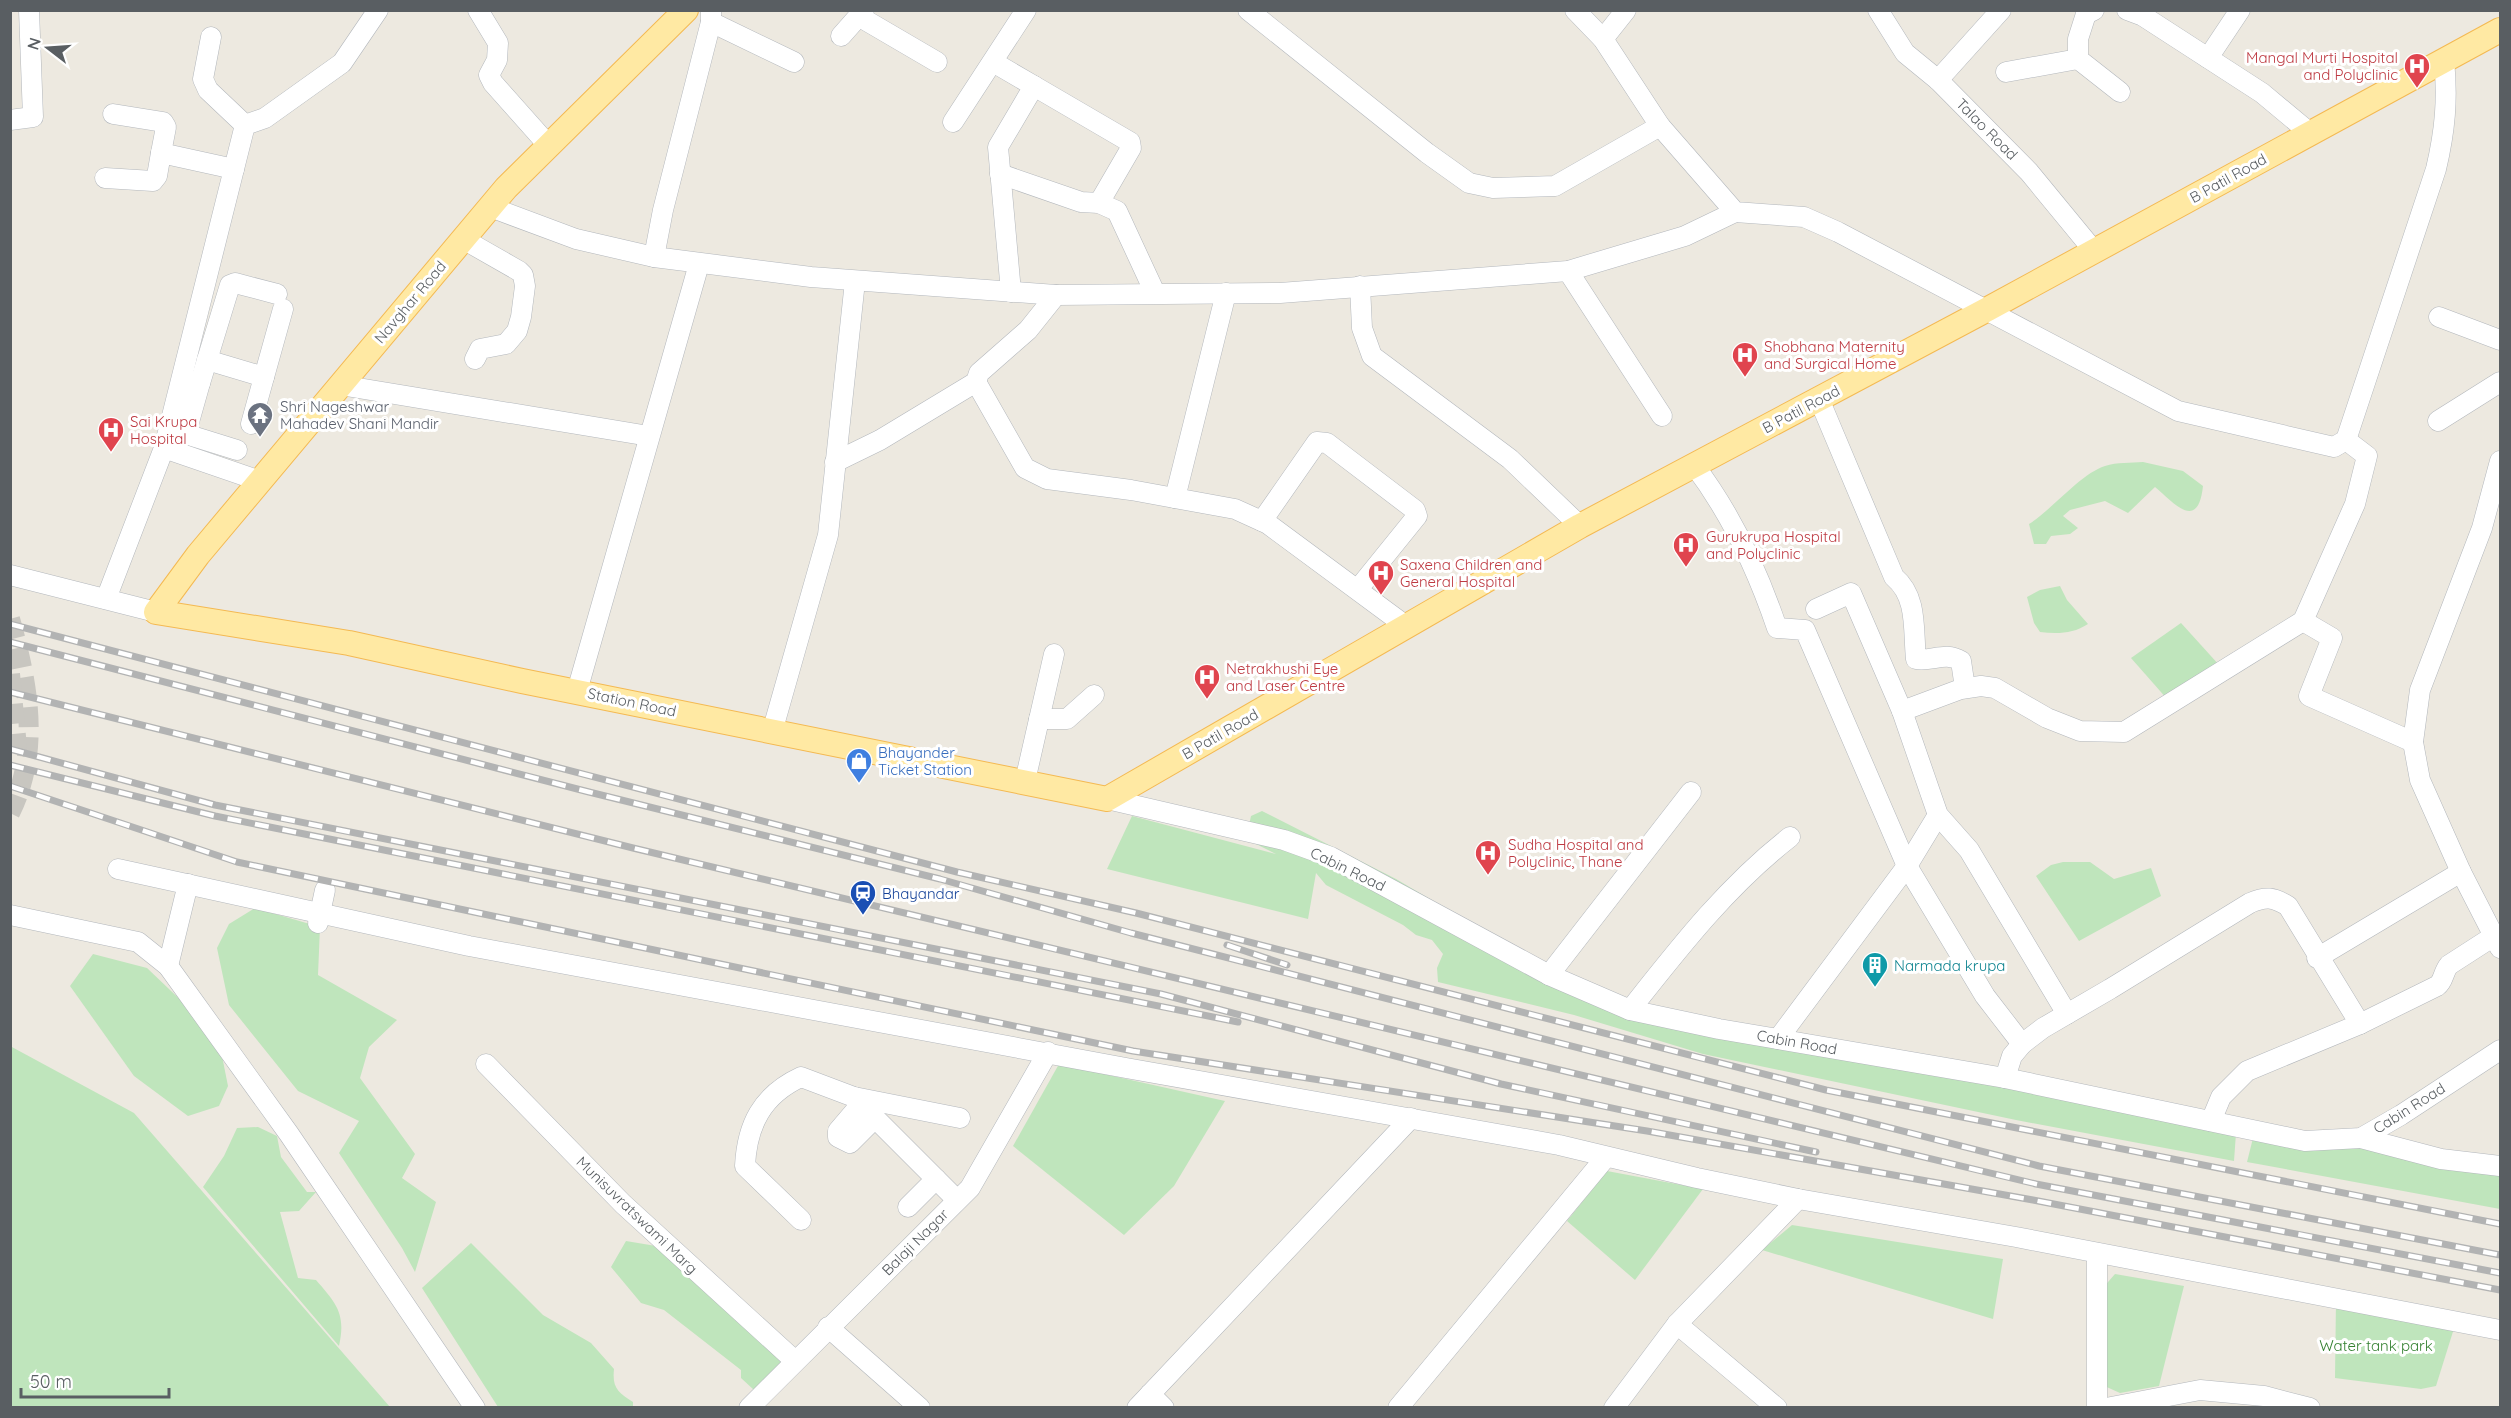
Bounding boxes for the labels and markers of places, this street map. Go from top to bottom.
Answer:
place label: Mangal Murti Hospital and Polyclinic [2246,48,2398,84]
hospital icon: Mangal Murti Hospital and Polyclinic [2402,51,2432,89]
place label: Shobhana Maternity and Surgical Home [1764,337,1905,373]
hospital icon: Shobhana Maternity and Surgical Home [1730,340,1760,378]
place label: Shri Nageshwar Mahadev Shani Mandir [280,397,439,433]
temple icon: Shri Nageshwar Mahadev Shani Mandir [245,400,275,438]
place label: Sai Krupa Hospital [130,412,197,448]
hospital icon: Sai Krupa Hospital [96,415,126,453]
place label: Gurukrupa Hospital and Polyclinic [1706,527,1841,563]
hospital icon: Gurukrupa Hospital and Polyclinic [1671,530,1701,568]
place label: Saxena Children and General Hospital [1400,555,1542,591]
hospital icon: Saxena Children and General Hospital [1366,558,1396,596]
place label: Netrakhushi Eye and Laser Centre [1226,659,1345,695]
hospital icon: Netrakhushi Eye and Laser Centre [1192,662,1222,700]
place label: Bhayander Ticket Station [878,743,972,779]
shop icon: Bhayander Ticket Station [844,746,874,784]
place label: Sudha Hospital and Polyclinic, Thane [1508,835,1644,871]
hospital icon: Sudha Hospital and Polyclinic, Thane [1473,838,1503,876]
station icon: Bhayandar [848,878,878,916]
place label: Bhayandar [882,884,960,903]
building icon: Narmada krupa [1860,950,1890,988]
place label: Narmada krupa [1894,956,2005,975]

